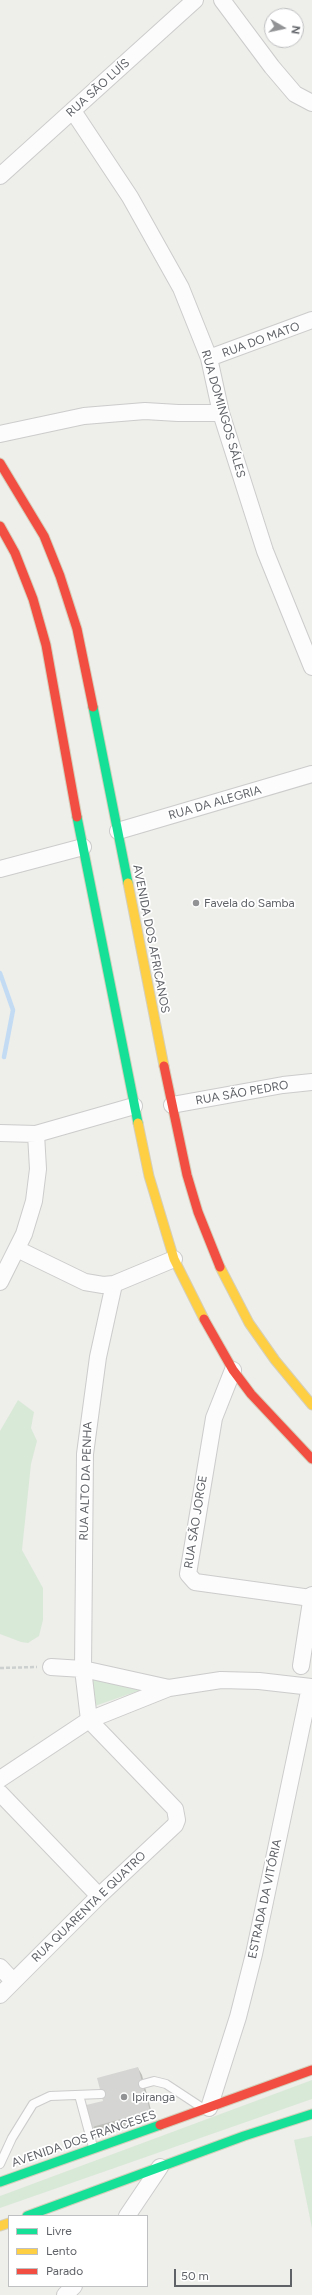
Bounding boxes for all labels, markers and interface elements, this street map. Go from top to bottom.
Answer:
north arrow [264,8,304,48]
text: N [288,25,302,35]
street label: RUA SÃO LUÍS [63,56,133,120]
street label: RUA DO MATO [220,319,302,361]
street label: RUA DOMINGOS SÁLES [198,348,248,480]
street label: RUA DA ALEGRIA [167,783,263,823]
street label: AVENIDA DOS AFRICANOS [130,864,172,1014]
place label: Favela do Samba [204,896,295,910]
marker: Favela do Samba [191,898,201,908]
street label: RUA SÃO PEDRO [194,1078,290,1108]
street label: RUA ALTO DA PENHA [77,1421,95,1541]
street label: RUA SÃO JORGE [182,1474,210,1570]
street label: ESTRADA DA VITÓRIA [245,1838,285,1960]
street label: RUA QUARENTA E QUATRO [29,1849,149,1965]
place label: Ipiranga [132,2090,175,2104]
marker: Ipiranga [119,2092,129,2102]
street label: AVENIDA DOS FRANCESES [10,2107,158,2171]
legend [8,2215,148,2287]
text: Livre [46,2224,72,2238]
text: Lento [46,2244,77,2258]
scale bar [176,2261,294,2287]
text: Parado [46,2264,83,2278]
text: 50 m [181,2269,209,2283]

